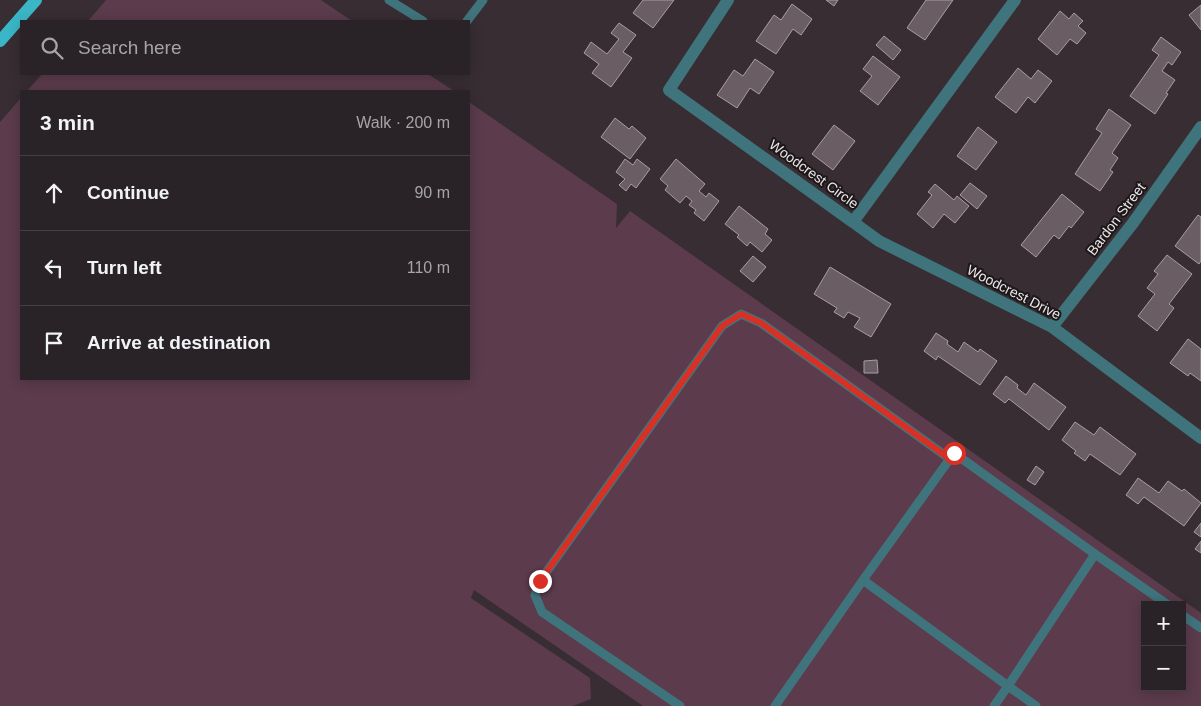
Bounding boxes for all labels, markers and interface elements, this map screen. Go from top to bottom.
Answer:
search box [20,20,470,75]
icon: search [38,34,66,62]
text: Search here [78,37,182,58]
text: 3 min [40,111,95,134]
text: Walk · 200 m [356,114,450,131]
street label: Woodcrest Circle [766,136,862,212]
icon: ahead [40,179,68,207]
street label: Bardon Street [1084,180,1148,258]
text: Continue [87,182,169,203]
text: 90 m [414,184,450,201]
icon: left [40,254,68,282]
text: Turn left [87,257,162,278]
text: 110 m [407,259,450,276]
street label: Woodcrest Drive [964,261,1064,323]
icon: arrive [40,329,68,357]
text: Arrive at destination [87,332,271,353]
route start [943,442,966,465]
route end [529,570,552,593]
map controls [1141,601,1186,691]
button: + [1141,601,1186,646]
button: − [1141,646,1186,691]

